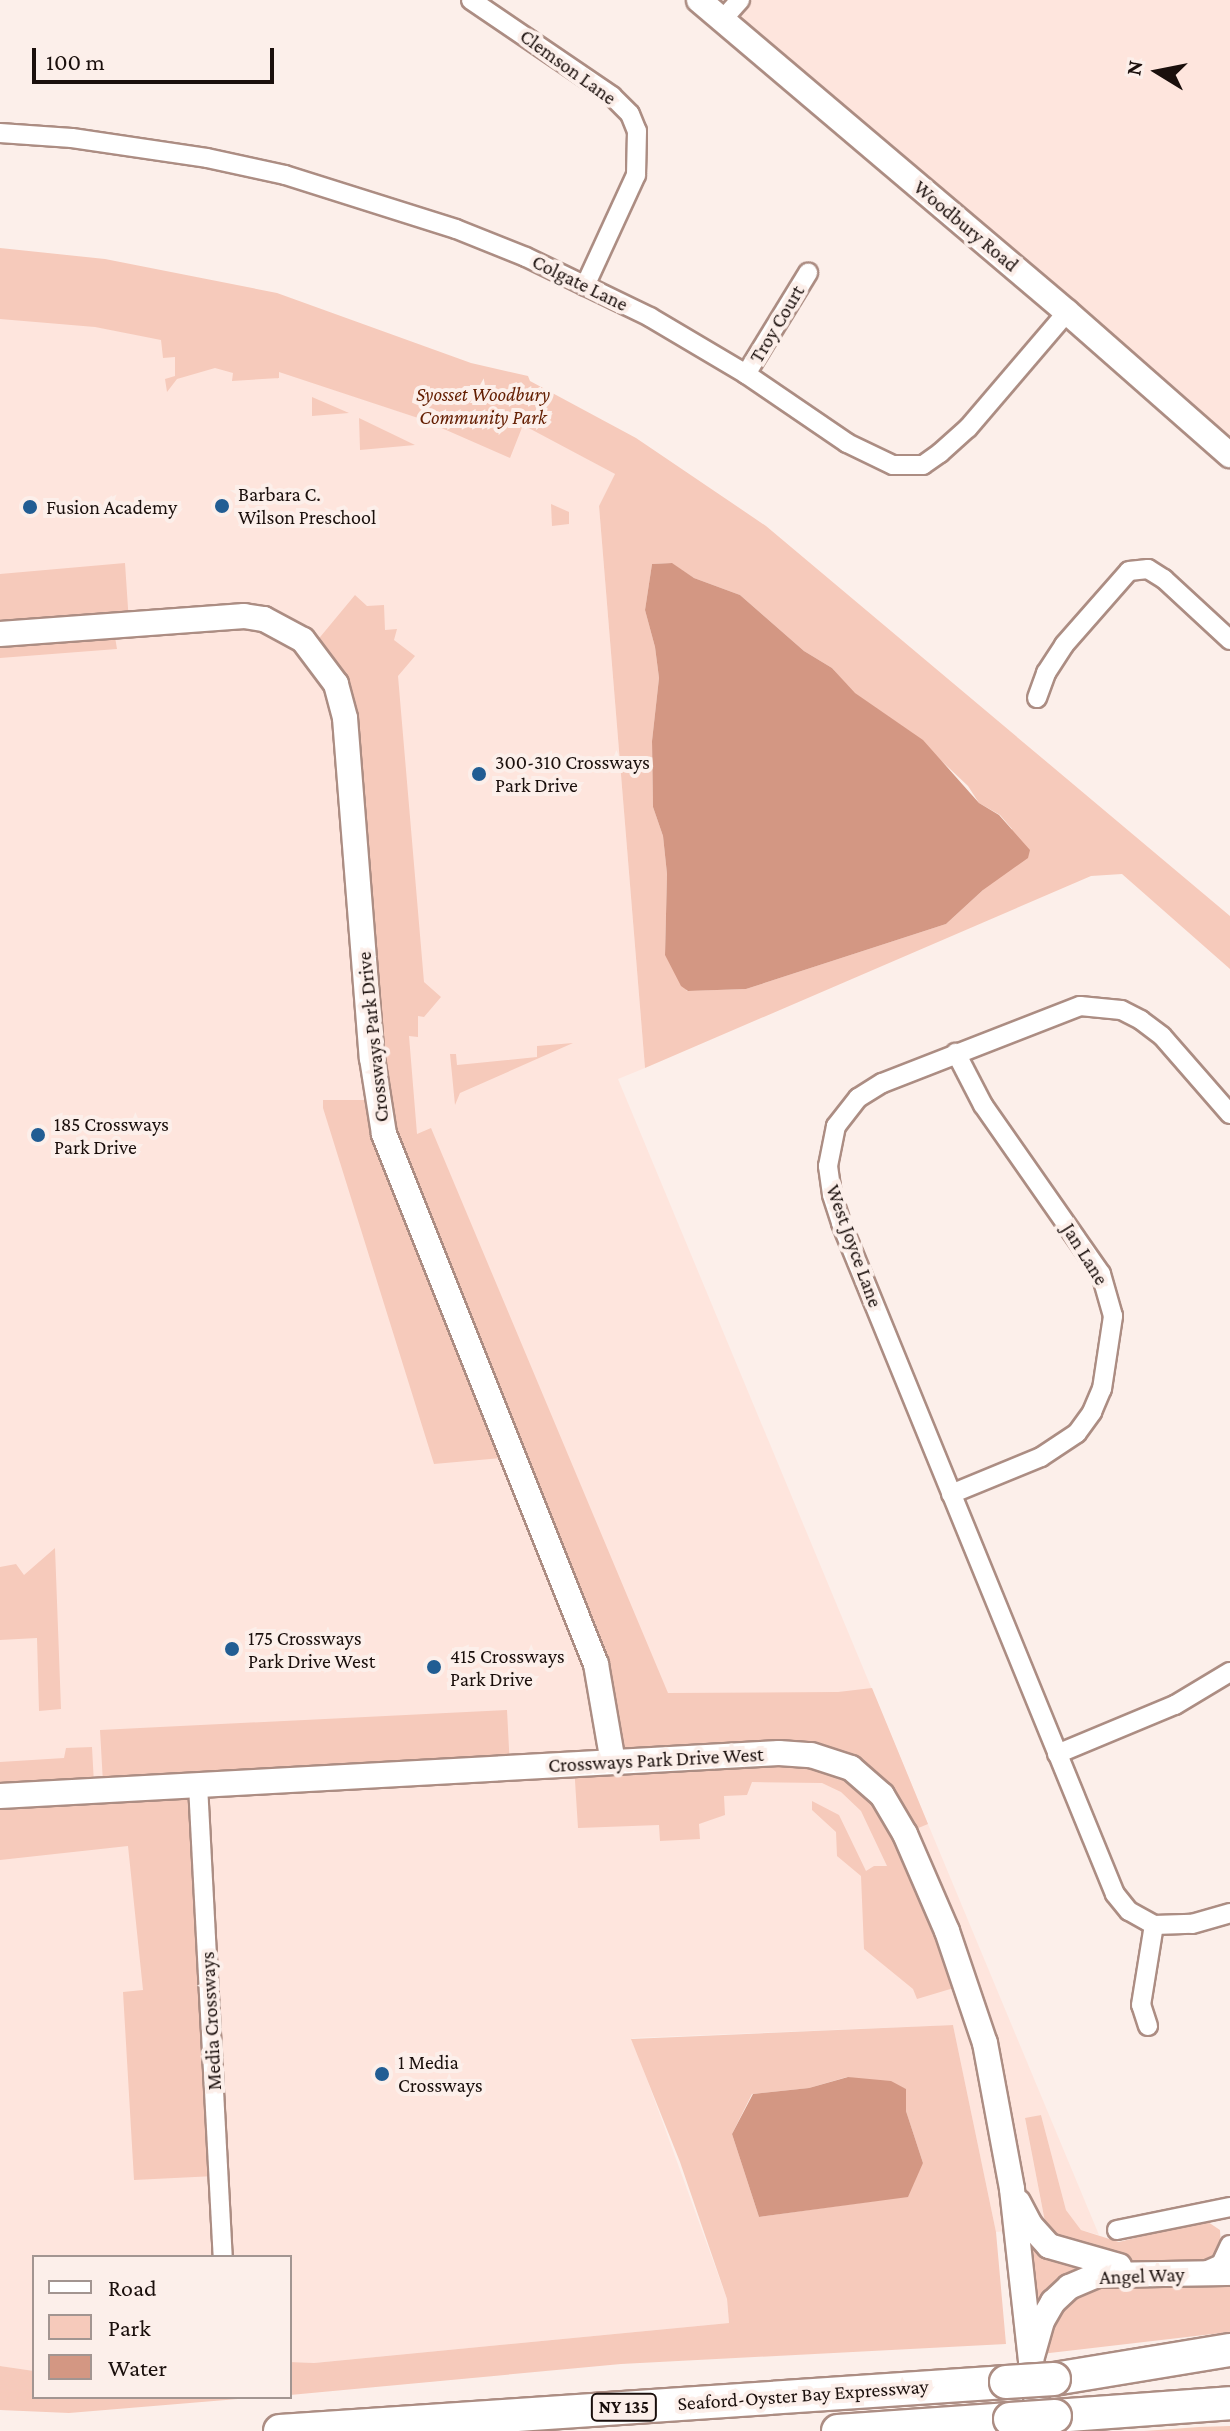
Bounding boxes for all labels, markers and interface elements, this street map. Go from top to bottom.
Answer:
street label: Clemson Lane [515,24,621,110]
scale bar [36,32,278,82]
north arrow [1118,32,1198,112]
text: 100 m [46,48,105,75]
text: N [1120,58,1147,77]
street label: Woodbury Road [909,175,1023,277]
street label: Colgate Lane [528,250,632,316]
street label: Troy Court [744,281,810,367]
park label: Syosset Woodbury Community Park [416,382,550,429]
place label: Barbara C. Wilson Preschool [238,482,376,529]
place label: Fusion Academy [46,495,177,519]
marker: Barbara C. Wilson Preschool [213,497,231,515]
marker: Fusion Academy [21,498,39,516]
place label: 300-310 Crossways Park Drive [495,750,650,797]
marker: 300-310 Crossways Park Drive [470,765,488,783]
street label: Crossways Park Drive [352,951,394,1123]
place label: 185 Crossways Park Drive [54,1112,169,1159]
marker: 185 Crossways Park Drive [29,1126,47,1144]
street label: West Joyce Lane [821,1181,887,1311]
street label: Jan Lane [1057,1219,1113,1289]
place label: 175 Crossways Park Drive West [248,1626,375,1673]
marker: 175 Crossways Park Drive West [223,1640,241,1658]
place label: 415 Crossways Park Drive [450,1644,565,1691]
marker: 415 Crossways Park Drive [425,1658,443,1676]
street label: Crossways Park Drive West [548,1742,764,1778]
street label: Media Crossways [195,1951,227,2091]
place label: 1 Media Crossways [398,2050,483,2097]
marker: 1 Media Crossways [373,2065,391,2083]
legend [32,2255,292,2399]
street label: Angel Way [1099,2263,1185,2289]
text: Road [108,2274,157,2301]
text: Park [108,2314,151,2341]
text: Water [108,2354,167,2381]
street label: Seaford-Oyster Bay Expressway [677,2374,929,2416]
road number: NY 135 [590,2393,658,2421]

